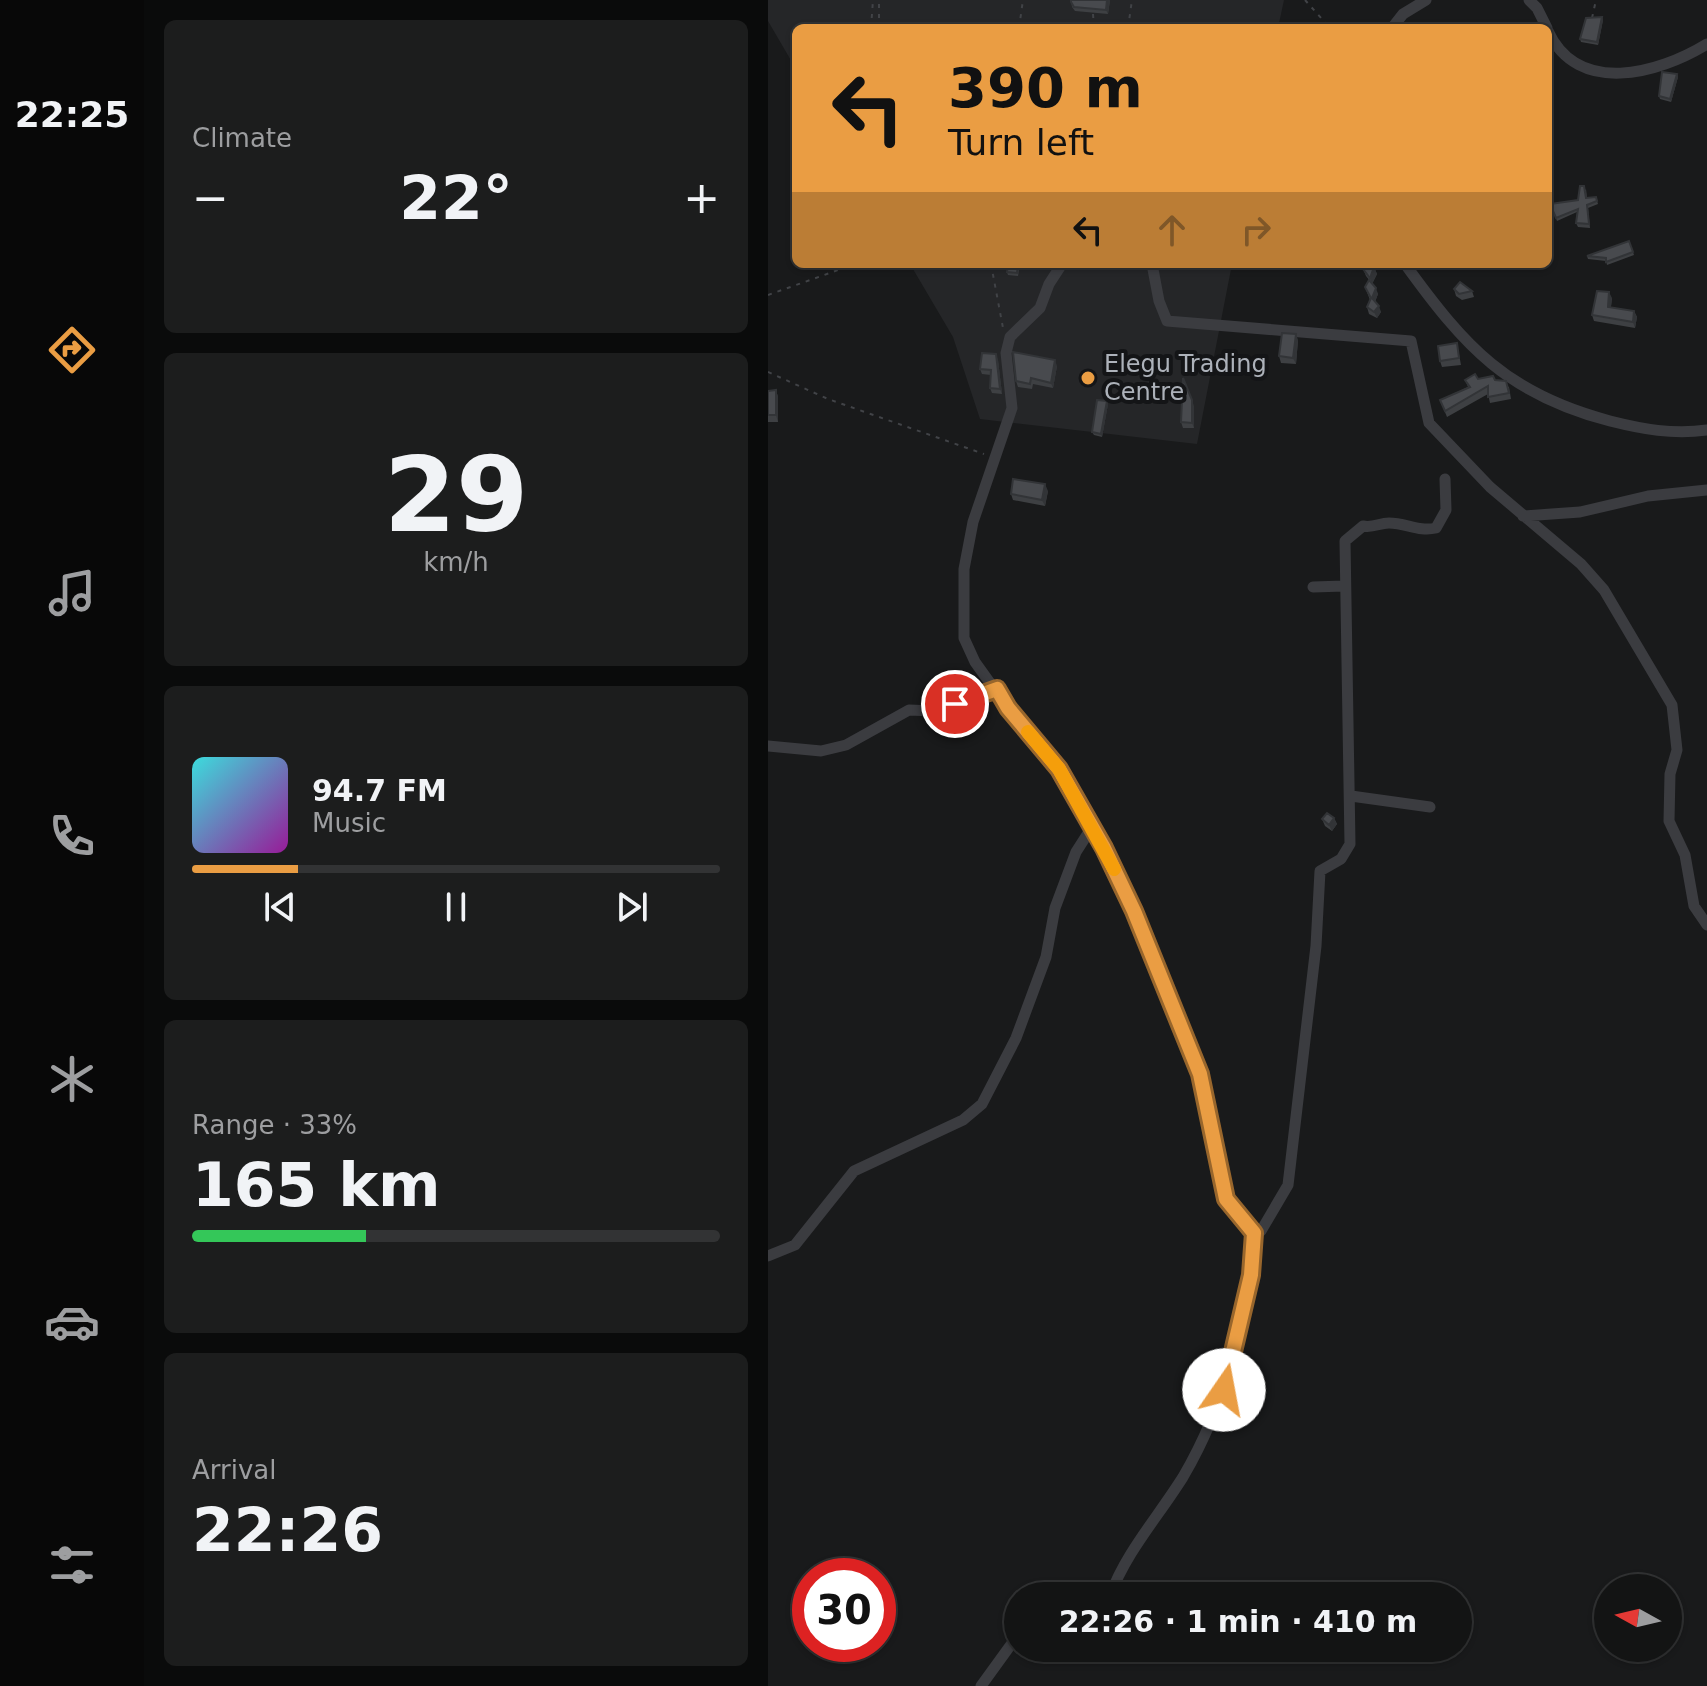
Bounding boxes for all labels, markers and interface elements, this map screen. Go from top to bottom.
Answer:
text: 390 m [948,55,1143,120]
icon: left [816,56,920,160]
text: 22:25 [15,94,129,135]
text: Turn left [948,122,1094,163]
text: Climate [192,123,292,153]
text: 22° [399,163,513,233]
text: − [192,172,229,223]
text: + [683,172,720,223]
icon: left [1066,208,1110,252]
icon: ahead [1150,208,1194,252]
icon: right [1234,208,1278,252]
icon: directions [44,322,100,378]
place label: Elegu Trading Centre [1104,350,1267,406]
marker: Elegu Trading Centre [1079,369,1097,387]
text: 29 [384,434,528,556]
text: km/h [423,547,489,577]
icon: music [44,565,100,621]
pin [921,670,989,738]
icon: arrive [933,682,977,726]
text: 94.7 FM [312,773,447,808]
icon: phone [44,808,100,864]
text: Music [312,808,386,838]
icon: previous [258,885,302,929]
icon: pause [434,885,478,929]
icon: next [610,885,654,929]
icon: climate [44,1051,100,1107]
text: Range · 33% [192,1110,357,1140]
text: 165 km [192,1150,441,1220]
icon: car [44,1294,100,1350]
position arrow [1182,1348,1266,1432]
text: Arrival [192,1455,276,1485]
text: 22:26 [192,1495,383,1565]
icon: filters [44,1537,100,1593]
speed limit sign: 30 [792,1558,896,1662]
north arrow [1594,1574,1682,1662]
map controls [1594,1574,1682,1662]
text: 22:26 · 1 min · 410 m [1059,1604,1417,1639]

